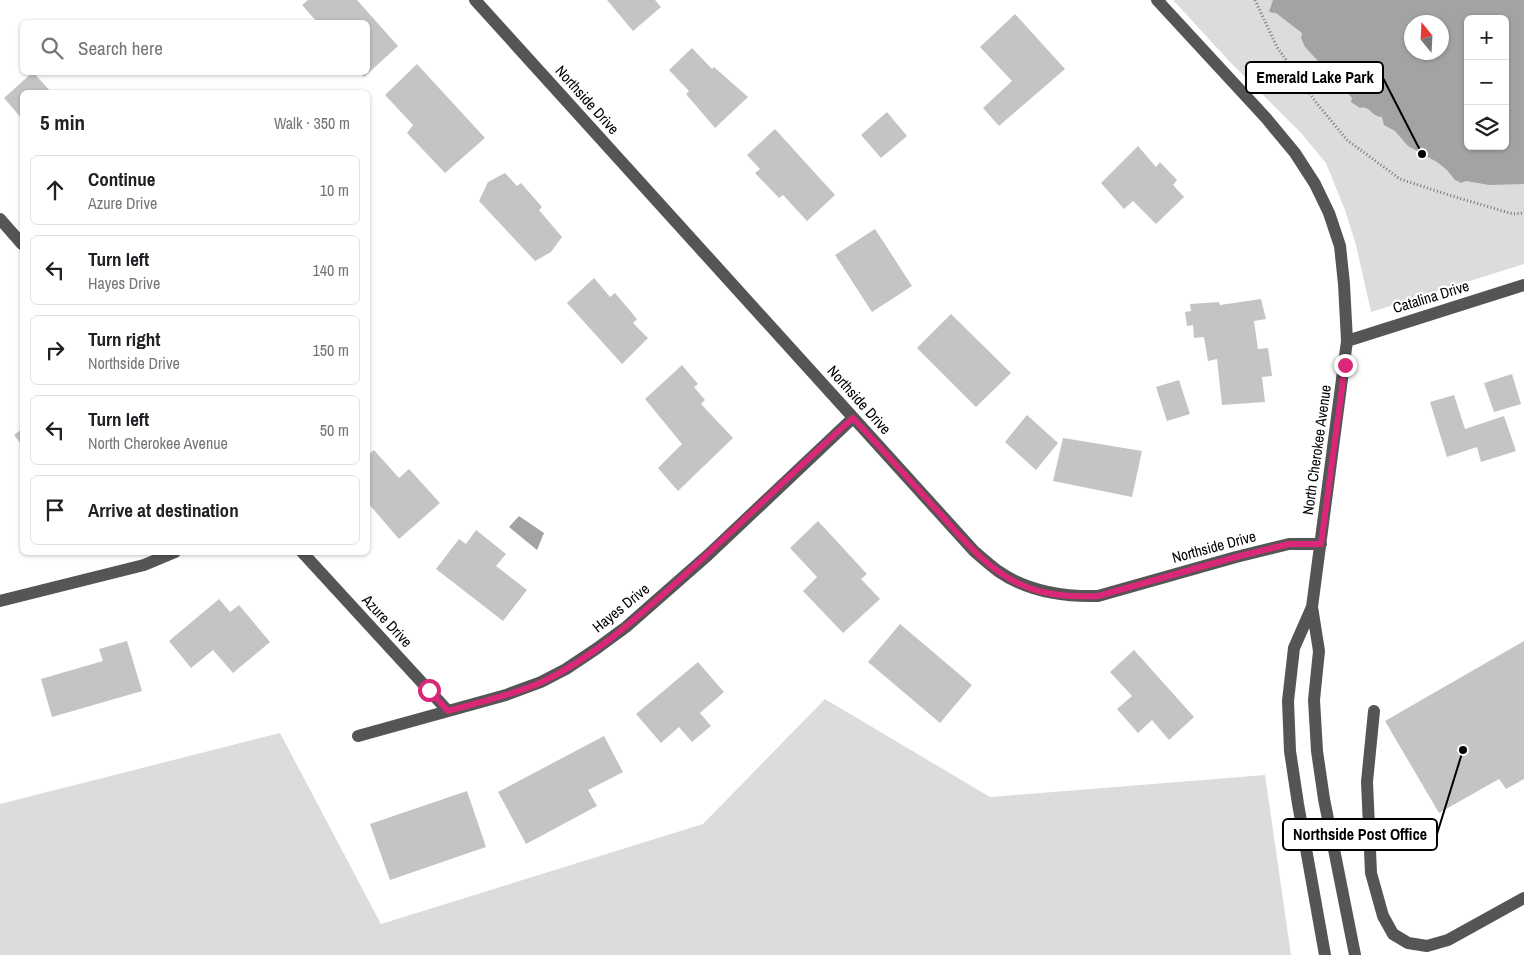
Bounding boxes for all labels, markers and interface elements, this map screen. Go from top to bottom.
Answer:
north arrow [1404,15,1449,60]
map controls [1464,15,1509,150]
button: + [1464,15,1509,60]
search box [20,20,370,75]
icon: search [38,34,66,62]
text: Search here [78,35,163,61]
button: − [1464,60,1509,105]
street label: Northside Drive [551,61,624,139]
callout: Emerald Lake Park [1246,62,1383,93]
text: Emerald Lake Park [1256,66,1374,88]
button: layers [1464,105,1509,150]
text: 5 min [40,108,85,137]
text: Walk · 350 m [274,112,350,134]
text: Continue [88,166,156,192]
icon: ahead [41,176,69,204]
text: 10 m [320,179,349,201]
text: Azure Drive [88,192,157,214]
text: Turn left [88,246,149,272]
icon: left [41,256,69,284]
text: 140 m [313,259,349,281]
text: Hayes Drive [88,272,160,294]
street label: Catalina Drive [1390,275,1472,318]
text: Turn right [88,326,160,352]
icon: right [41,336,69,364]
text: 150 m [313,339,349,361]
text: Northside Drive [88,352,180,374]
route end [1334,354,1357,377]
street label: Northside Drive [823,361,896,439]
street label: North Cherokee Avenue [1297,383,1336,516]
text: Turn left [88,406,149,432]
icon: left [41,416,69,444]
text: 50 m [320,419,349,441]
text: North Cherokee Avenue [88,432,228,454]
icon: arrive [41,496,69,524]
text: Arrive at destination [88,497,239,523]
street label: Northside Drive [1170,525,1258,568]
street label: Hayes Drive [588,578,654,637]
street label: Azure Drive [357,589,417,652]
route start [418,679,441,702]
callout: Northside Post Office [1283,819,1437,850]
text: Northside Post Office [1293,823,1427,845]

